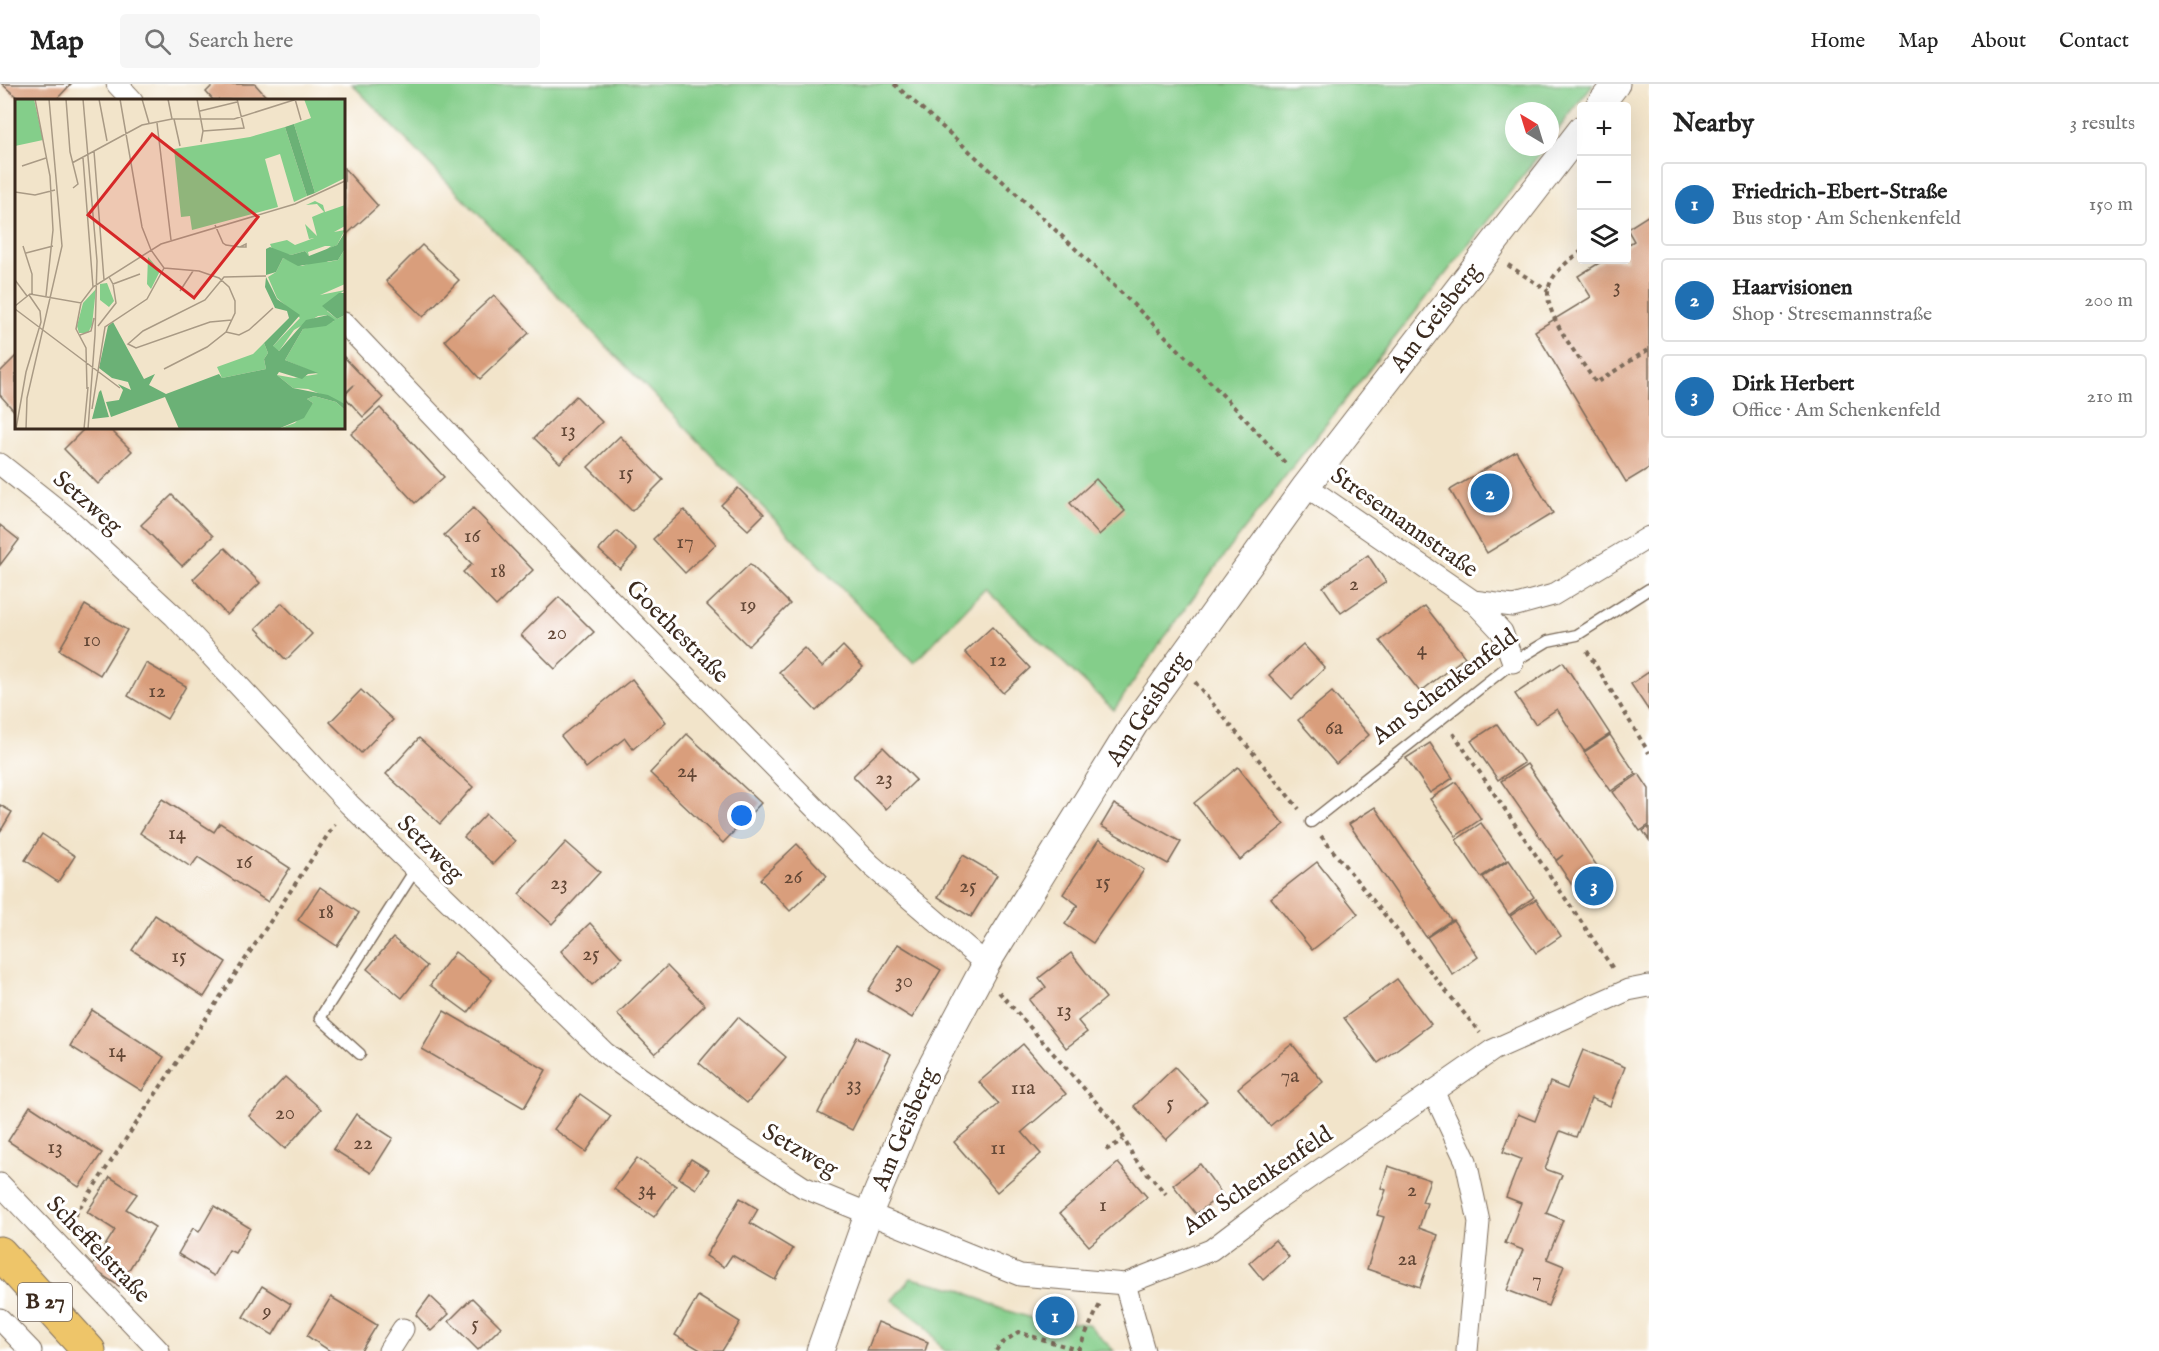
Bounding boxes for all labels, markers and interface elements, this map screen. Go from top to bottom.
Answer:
search box [120,14,540,68]
text: Map [30,24,84,59]
icon: search [141,25,174,58]
text: Search here [189,27,293,55]
text: Home [1810,28,1865,55]
text: Map [1898,28,1938,55]
text: About [1971,28,2026,55]
text: Contact [2059,28,2129,55]
inset map [15,99,345,429]
north arrow [1505,102,1559,156]
map controls [1577,102,1631,264]
button: + [1577,102,1631,156]
text: Nearby [1673,107,1754,140]
text: 3 results [2070,111,2135,136]
button: − [1577,156,1631,210]
text: Friedrich-Ebert-Straße [1732,178,1947,206]
text: 1 [1691,192,1698,217]
text: 150 m [2089,192,2133,217]
text: Bus stop · Am Schenkenfeld [1732,206,1961,231]
button: layers [1577,210,1631,264]
street label: Am Geisberg [1383,256,1489,380]
house number: 3 [1613,273,1621,300]
text: Haarvisionen [1732,274,1852,302]
text: 2 [1690,288,1699,313]
text: 200 m [2084,288,2133,313]
text: Shop · Stresemannstraße [1732,302,1932,327]
text: Dirk Herbert [1732,370,1854,398]
text: 3 [1691,384,1698,409]
text: 210 m [2087,384,2133,409]
text: Office · Am Schenkenfeld [1732,398,1941,423]
house number: 13 [560,417,576,444]
house number: 15 [618,460,634,487]
street label: Stresemannstraße [1324,461,1484,585]
street label: Setzweg [46,464,129,542]
pin: 2 [1470,470,1510,516]
house number: 16 [464,523,481,550]
house number: 17 [676,529,694,556]
house number: 18 [490,558,506,585]
house number: 2 [1349,571,1359,598]
street label: Goethestraße [619,574,735,690]
house number: 19 [740,592,757,619]
house number: 20 [547,620,567,647]
street label: Am Schenkenfeld [1365,622,1524,752]
house number: 10 [83,627,101,654]
house number: 4 [1417,636,1428,663]
street label: Am Geisberg [1099,645,1197,773]
house number: 12 [989,647,1007,674]
house number: 12 [148,678,166,705]
house number: 6a [1325,715,1344,742]
house number: 24 [677,758,698,785]
house number: 23 [875,765,893,792]
your location [727,801,756,830]
street label: Setzweg [390,809,471,890]
house number: 14 [168,820,187,847]
house number: 16 [236,849,253,876]
house number: 26 [784,864,803,891]
pin: 3 [1574,864,1614,908]
house number: 15 [1095,869,1111,896]
house number: 23 [550,870,568,897]
house number: 25 [959,873,977,900]
house number: 18 [318,899,334,926]
house number: 25 [582,941,600,968]
house number: 15 [171,943,187,970]
house number: 30 [895,968,913,995]
house number: 13 [1056,997,1072,1024]
house number: 14 [108,1038,127,1065]
street label: Am Geisberg [865,1062,945,1196]
house number: 7a [1281,1063,1300,1090]
house number: 33 [846,1071,862,1098]
house number: 11a [1011,1075,1036,1102]
house number: 5 [1166,1090,1174,1117]
house number: 20 [275,1100,295,1127]
street label: Setzweg [757,1117,844,1186]
street label: Am Schenkenfeld [1176,1119,1339,1243]
house number: 22 [353,1130,373,1157]
house number: 13 [47,1134,63,1161]
house number: 11 [990,1135,1006,1162]
house number: 34 [638,1176,657,1203]
house number: 2 [1407,1177,1417,1204]
street label: Scheffelstraße [39,1190,157,1310]
house number: 1 [1099,1192,1107,1219]
house number: 2a [1398,1246,1417,1273]
house number: 7 [1532,1267,1542,1294]
road number: B 27 [18,1283,72,1321]
pin: 1 [1036,1294,1074,1338]
house number: 9 [261,1298,272,1325]
house number: 5 [471,1311,479,1338]

